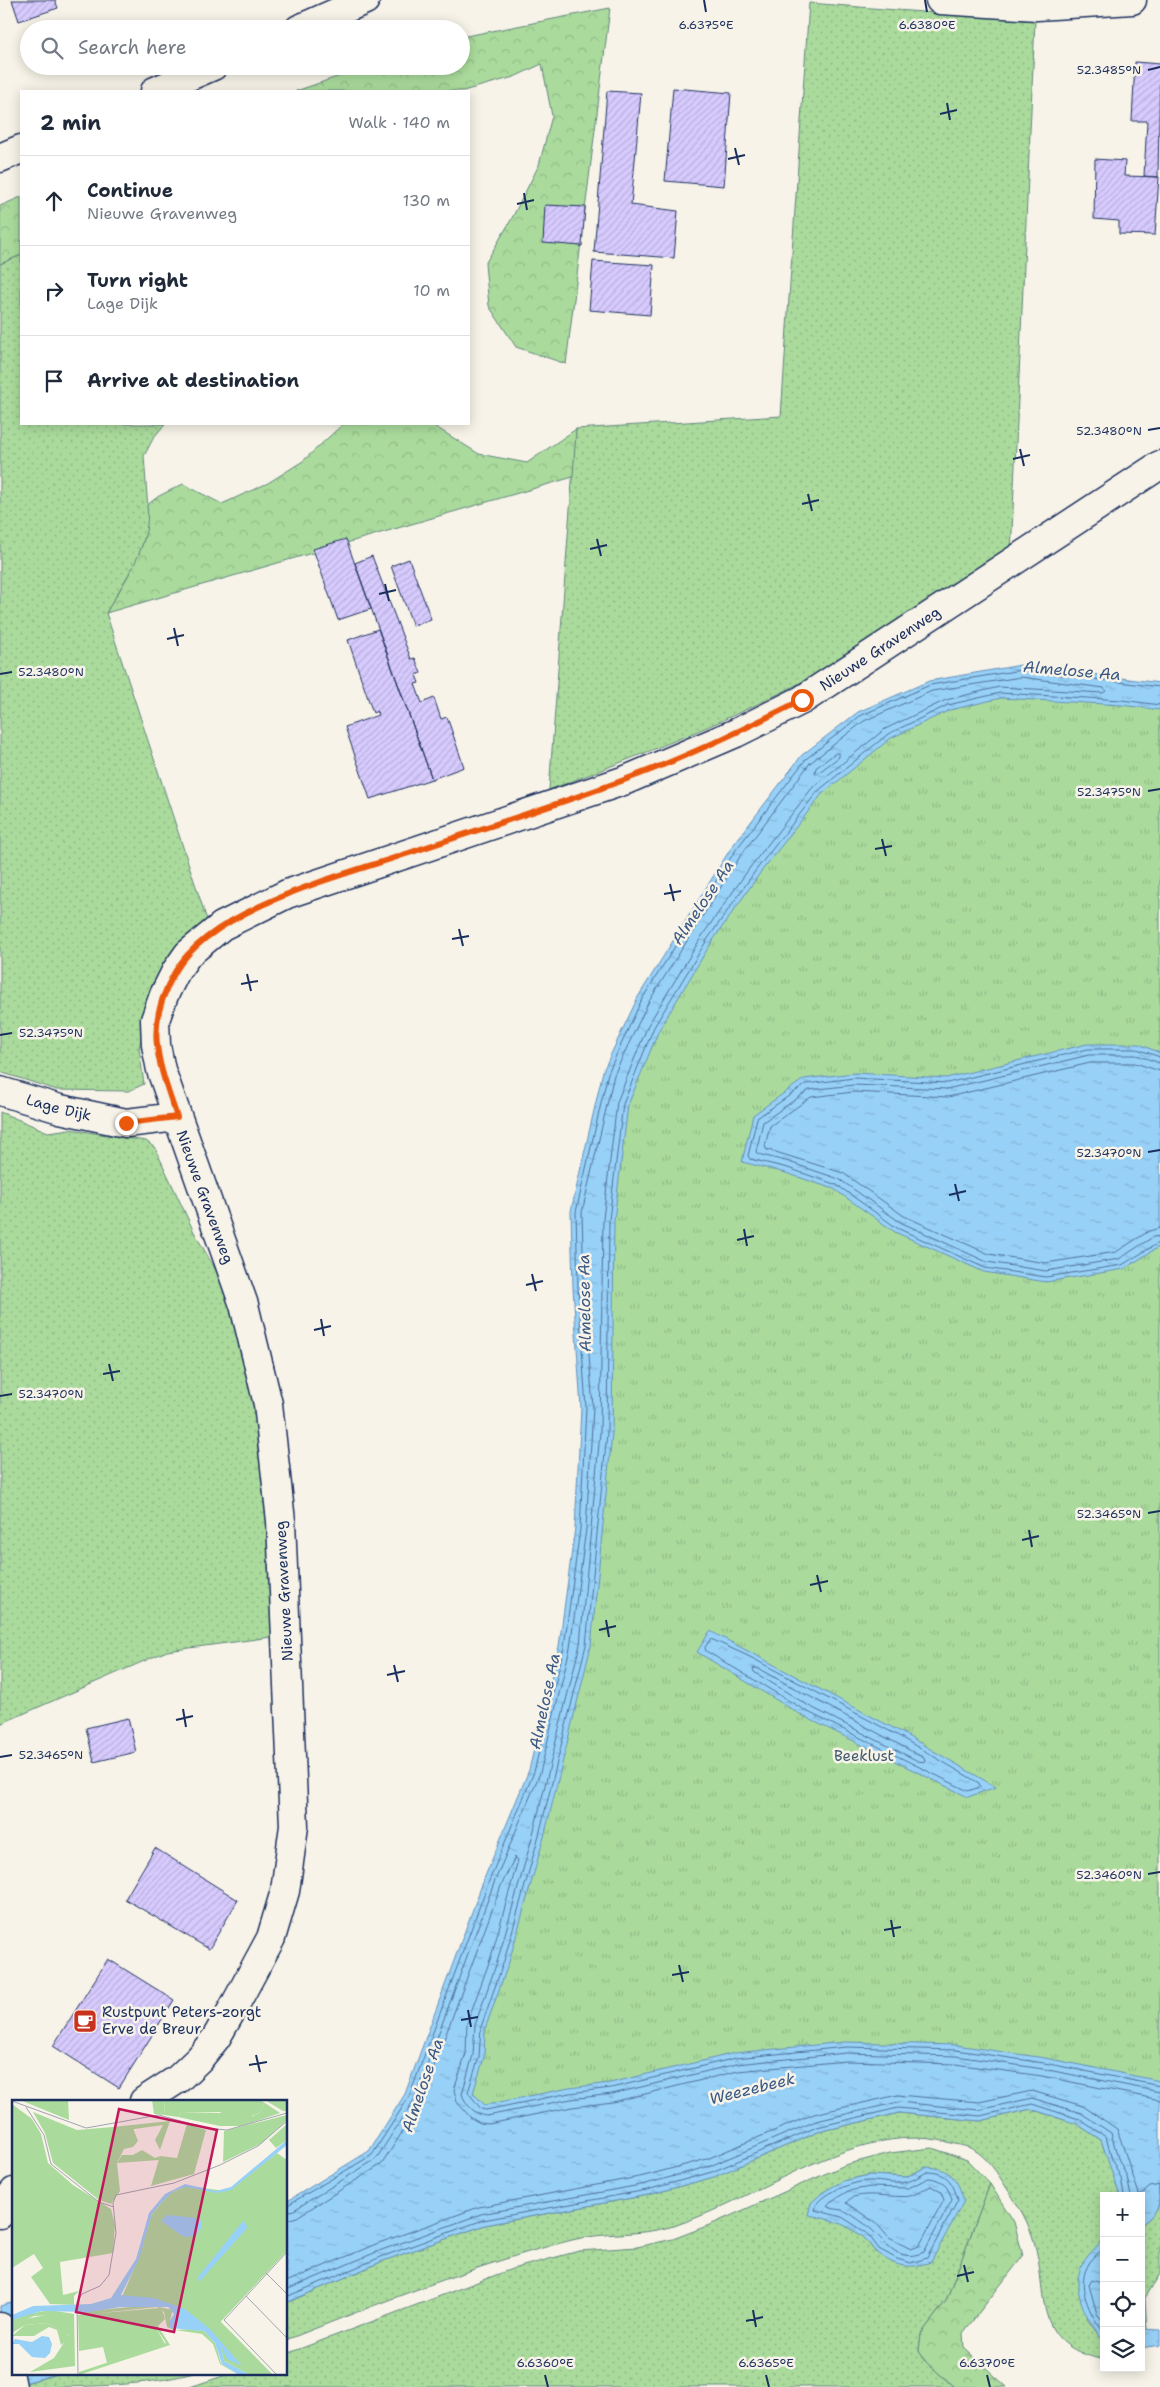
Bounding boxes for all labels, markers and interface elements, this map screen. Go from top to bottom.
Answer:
text: 6.6375°E [679,17,734,33]
text: 6.6380°E [899,17,955,33]
search box [20,20,470,75]
icon: search [38,34,66,62]
text: Search here [78,35,187,60]
text: 52.3485°N [1077,62,1141,78]
text: 2 min [40,109,101,137]
text: Walk · 140 m [348,112,450,133]
text: Continue [87,178,173,203]
icon: ahead [40,187,68,215]
text: 130 m [403,190,450,211]
text: Nieuwe Gravenweg [87,203,237,224]
text: Turn right [87,268,188,293]
icon: right [40,277,68,305]
text: 10 m [413,280,450,301]
text: Lage Dijk [87,293,158,314]
icon: arrive [40,367,68,395]
text: Arrive at destination [87,368,299,393]
text: 52.3480°N [1076,423,1142,439]
street label: Nieuwe Gravenweg [816,602,944,696]
water label: Almelose Aa [1022,656,1122,685]
text: 52.3480°N [18,664,84,680]
route start [791,689,814,712]
text: 52.3475°N [1077,784,1141,800]
water label: Almelose Aa [666,856,738,949]
text: 52.3475°N [19,1025,83,1041]
street label: Lage Dijk [24,1089,93,1125]
route end [115,1112,138,1135]
street label: Nieuwe Gravenweg [172,1127,238,1267]
text: 52.3470°N [1076,1145,1142,1161]
water label: Almelose Aa [573,1254,596,1352]
text: 52.3470°N [18,1386,84,1402]
text: 52.3465°N [1077,1506,1141,1522]
street label: Nieuwe Gravenweg [270,1520,298,1662]
water label: Almelose Aa [524,1651,565,1751]
park label: Beeklust [834,1746,894,1766]
text: 52.3465°N [19,1747,83,1763]
text: 52.3460°N [1076,1867,1142,1883]
place label: Rustpunt Peters-zorgt Erve de Breur [102,2002,261,2039]
cafe icon: Rustpunt Peters-zorgt Erve de Breur [72,2008,98,2034]
water label: Almelose Aa [397,2035,448,2135]
water label: Weezebeek [707,2068,797,2109]
inset map [12,2100,288,2374]
map controls [1100,2192,1145,2372]
button: + [1100,2192,1145,2237]
button: − [1100,2237,1145,2282]
button: locate [1100,2282,1145,2327]
button: layers [1100,2327,1145,2372]
text: 6.6360°E [517,2355,573,2371]
text: 6.6365°E [738,2355,794,2371]
text: 6.6370°E [959,2355,1015,2371]

